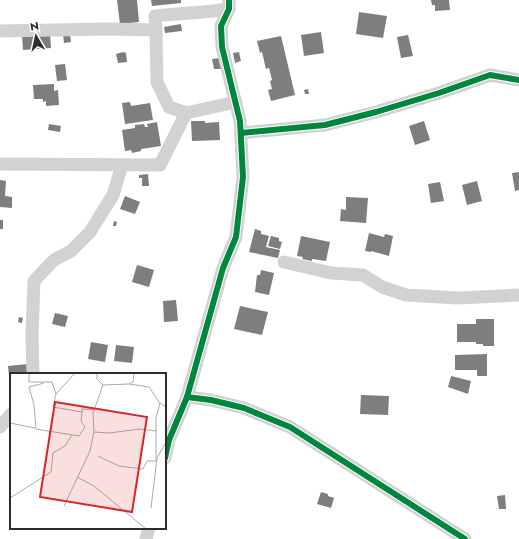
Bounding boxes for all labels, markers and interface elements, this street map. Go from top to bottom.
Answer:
north arrow [16,16,56,56]
text: N [29,18,40,35]
inset map [10,373,166,529]

